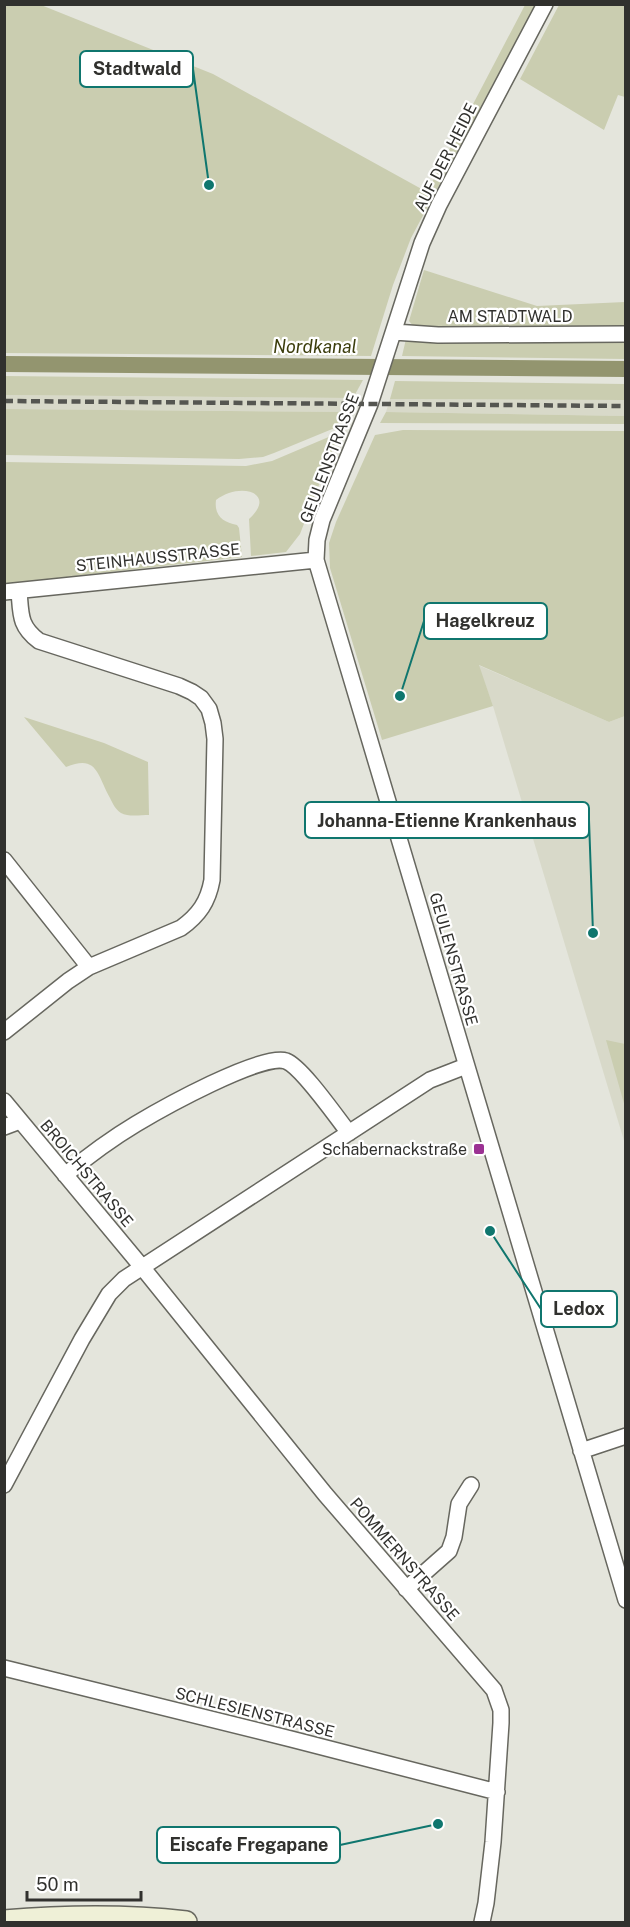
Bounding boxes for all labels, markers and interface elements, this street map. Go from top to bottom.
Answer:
callout: Stadtwald [80,51,193,87]
text: Stadtwald [93,58,181,79]
street label: AUF DER HEIDE [410,100,481,215]
street label: AM STADTWALD [447,307,573,326]
water label: Nordkanal [273,336,357,357]
street label: GEULENSTRASSE [296,391,363,526]
street label: STEINHAUSSTRASSE [75,539,241,576]
callout: Hagelkreuz [424,603,547,639]
text: Hagelkreuz [435,610,535,631]
callout: Johanna-Etienne Krankenhaus [305,802,589,838]
text: Johanna-Etienne Krankenhaus [317,810,577,831]
street label: GEULENSTRASSE [425,890,482,1028]
street label: BROICHSTRASSE [36,1116,137,1231]
place label: Schabernackstraße [322,1140,467,1159]
marker: Schabernackstraße [472,1142,486,1156]
callout: Ledox [541,1291,617,1327]
text: Ledox [553,1298,605,1319]
street label: POMMERNSTRASSE [346,1494,463,1625]
street label: SCHLESIENSTRASSE [173,1683,337,1742]
callout: Eiscafe Fregapane [157,1827,340,1863]
text: Eiscafe Fregapane [170,1834,328,1855]
scale bar [27,1864,141,1902]
text: 50 m [36,1874,79,1895]

